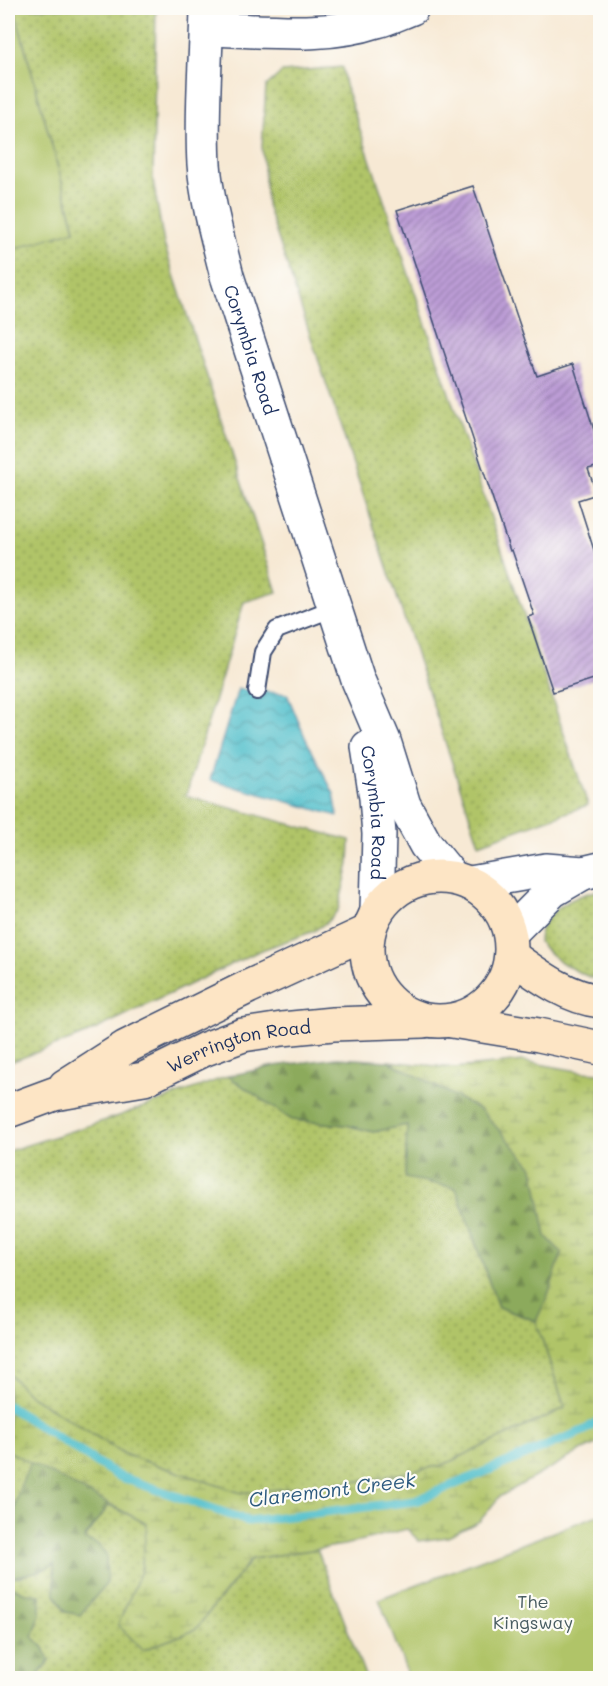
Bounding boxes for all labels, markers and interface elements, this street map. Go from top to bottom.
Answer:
street label: Corymbia Road [219,282,283,418]
street label: Corymbia Road [356,744,391,880]
street label: Werrington Road [163,1014,312,1078]
water label: Claremont Creek [247,1466,417,1512]
park label: The Kingsway [493,1589,573,1634]

